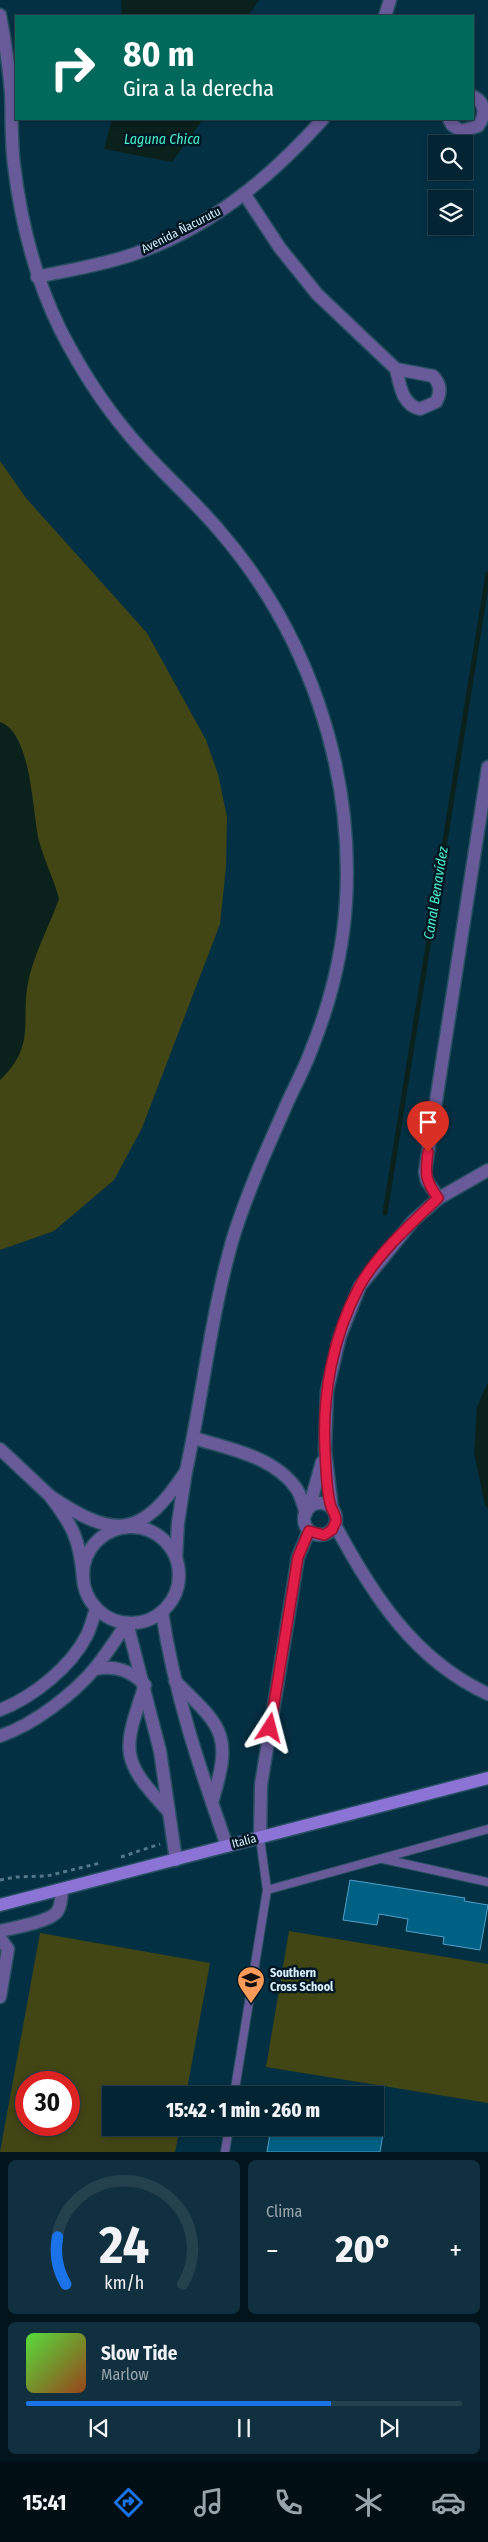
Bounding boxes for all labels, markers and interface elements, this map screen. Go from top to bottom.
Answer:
text: 80 m [123,33,195,75]
icon: right [40,35,105,100]
text: Gira a la derecha [123,75,274,102]
water label: Laguna Chica [124,131,200,148]
map controls [428,135,473,235]
button: search [428,135,473,180]
button: layers [428,190,473,235]
street label: Avenida Ñacurutu [139,203,223,256]
water label: Canal Benavídez [420,845,452,941]
pin [407,1101,449,1152]
icon: arrive [414,1108,442,1136]
position arrow [243,1701,295,1753]
street label: Italia [230,1831,258,1851]
school or university icon: Southern Cross School [236,1965,266,2004]
place label: Southern Cross School [270,1966,334,1994]
speed limit sign: 30 [15,2071,80,2136]
text: 15:42 · 1 min · 260 m [166,2099,320,2122]
text: Clima [266,2202,302,2221]
text: 24 [98,2214,149,2277]
text: 20° [336,2226,392,2272]
text: − [266,2234,279,2267]
text: + [449,2234,462,2267]
text: km/h [104,2272,144,2294]
text: Slow Tide [101,2342,177,2365]
text: Marlow [101,2365,149,2384]
icon: previous [85,2414,113,2442]
icon: pause [230,2414,258,2442]
icon: next [375,2414,403,2442]
icon: directions [111,2485,146,2520]
icon: music [191,2485,226,2520]
icon: phone [271,2485,306,2520]
icon: climate [351,2485,386,2520]
icon: car [431,2485,466,2520]
text: 15:41 [22,2489,67,2516]

